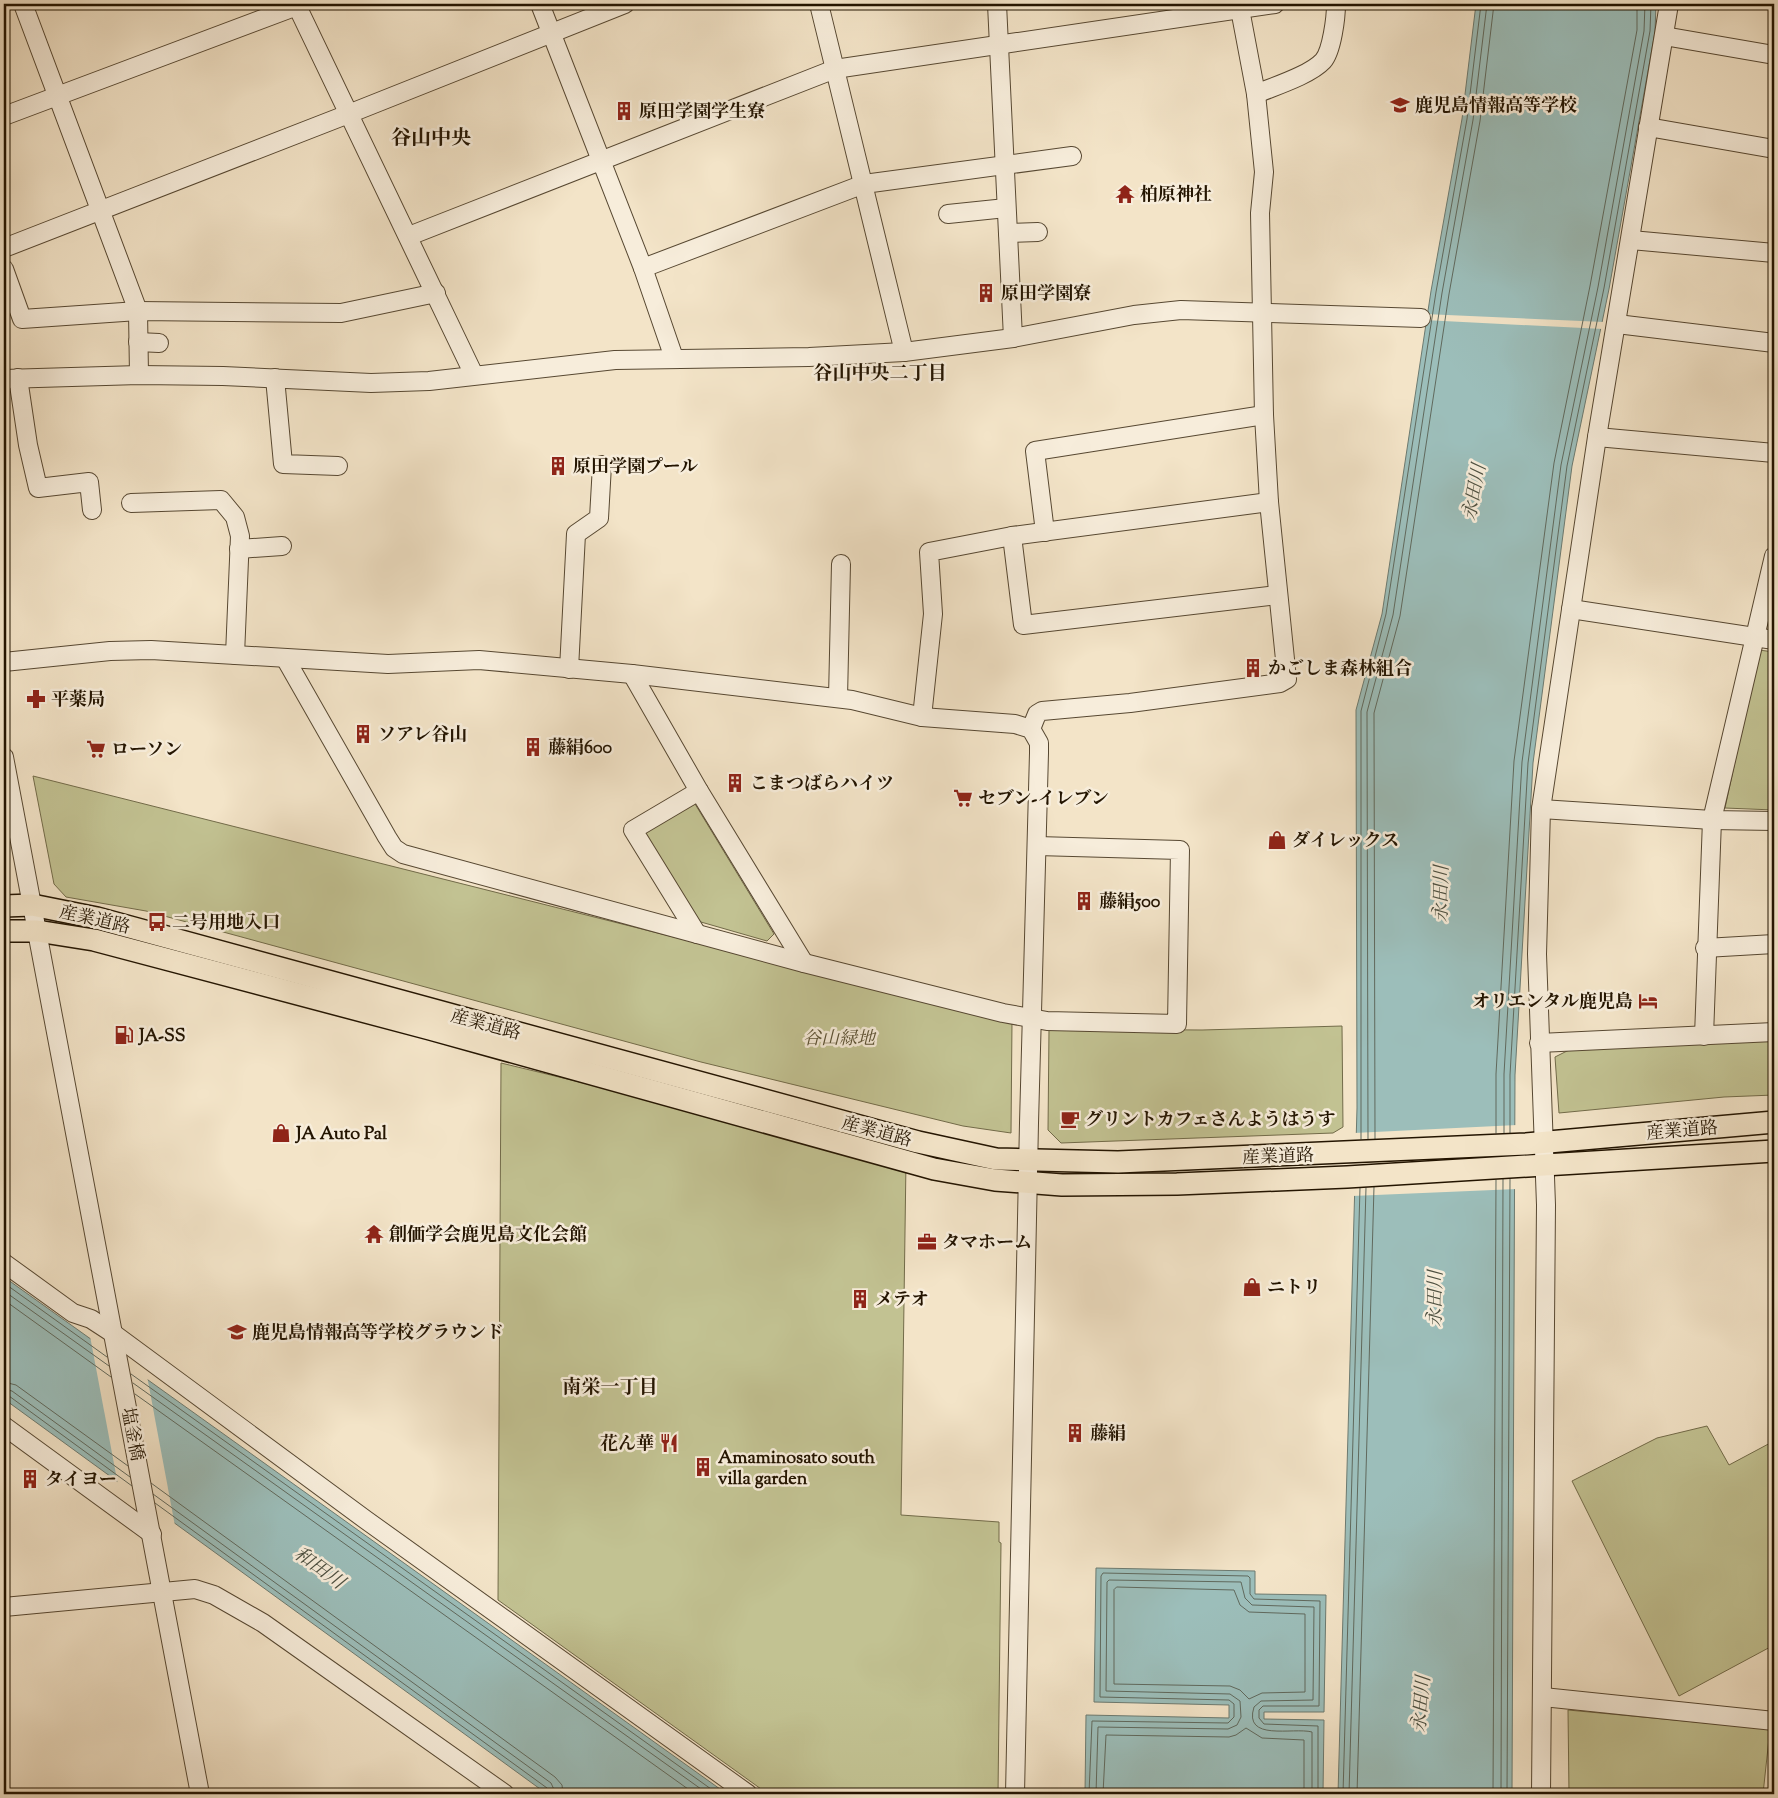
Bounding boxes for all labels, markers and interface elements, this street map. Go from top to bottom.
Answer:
school or university icon: 鹿児島情報高等学校 [1389,94,1411,116]
place label: 鹿児島情報高等学校 [1415,94,1577,120]
building icon: 原田学園学生寮 [613,100,635,122]
place label: 原田学園学生寮 [639,100,765,126]
district label: 谷山中央 [391,125,471,154]
temple icon: 柏原神社 [1114,183,1136,205]
place label: 柏原神社 [1140,183,1212,209]
building icon: 原田学園寮 [975,282,997,304]
place label: 原田学園寮 [1001,282,1091,308]
district label: 谷山中央二丁目 [813,361,947,388]
building icon: 原田学園プール [547,455,569,477]
place label: 原田学園プール [573,455,698,481]
water label: 永田川 [1457,460,1495,523]
building icon: かごしま森林組合 [1242,657,1264,679]
place label: かごしま森林組合 [1268,657,1412,683]
pharmacy icon: 平薬局 [25,688,47,710]
place label: 平薬局 [51,688,105,714]
building icon: ソアレ谷山 [352,723,374,745]
place label: ソアレ谷山 [378,723,467,749]
building icon: 藤絹600 [522,736,544,758]
place label: 藤絹600 [548,736,612,762]
supermarket icon: ローソン [85,738,107,760]
place label: ローソン [111,738,182,764]
building icon: こまつばらハイツ [724,772,746,794]
place label: こまつばらハイツ [750,772,894,798]
supermarket icon: セブン-イレブン [952,787,974,809]
place label: セブン-イレブン [978,787,1109,813]
shop icon: ダイレックス [1266,829,1288,851]
place label: ダイレックス [1292,829,1399,855]
water label: 永田川 [1429,863,1457,923]
building icon: 藤絹500 [1073,890,1095,912]
place label: 藤絹500 [1099,890,1161,916]
street label: 産業道路 [57,900,133,942]
bus stop icon: 二号用地入口 [146,911,168,933]
place label: 二号用地入口 [172,911,280,937]
place label: オリエンタル鹿児島 [1472,990,1633,1016]
hotel icon: オリエンタル鹿児島 [1637,990,1659,1012]
street label: 産業道路 [447,1004,524,1048]
fuel station icon: JA-SS [113,1024,135,1046]
place label: JA-SS [137,1024,186,1050]
park label: 谷山緑地 [803,1027,877,1053]
cafe icon: グリントカフェさんようはうす [1059,1108,1081,1130]
place label: グリントカフェさんようはうす [1085,1108,1336,1134]
street label: 産業道路 [838,1111,915,1155]
street label: 産業道路 [1645,1116,1719,1148]
shop icon: JA Auto Pal [270,1122,292,1144]
place label: JA Auto Pal [294,1122,388,1148]
street label: 産業道路 [1242,1144,1315,1172]
temple icon: 創価学会鹿児島文化会館 [363,1223,385,1245]
place label: 創価学会鹿児島文化会館 [389,1223,587,1249]
office icon: タマホーム [916,1231,938,1253]
place label: タマホーム [942,1231,1032,1257]
water label: 永田川 [1423,1268,1451,1328]
shop icon: ニトリ [1241,1276,1263,1298]
place label: ニトリ [1267,1276,1321,1302]
building icon: メテオ [849,1288,871,1310]
place label: メテオ [875,1288,929,1314]
school or university icon: 鹿児島情報高等学校グラウンド [226,1321,248,1343]
place label: 鹿児島情報高等学校グラウンド [252,1321,504,1347]
district label: 南栄一丁目 [562,1375,658,1402]
street label: 塩釜橋 [113,1405,149,1463]
building icon: 藤絹 [1064,1422,1086,1444]
place label: 藤絹 [1090,1422,1126,1448]
place label: 花ん華 [600,1432,654,1458]
restaurant icon: 花ん華 [658,1432,680,1454]
place label: Amaminosato south villa garden [718,1446,876,1493]
building icon: Amaminosato south villa garden [692,1456,714,1478]
building icon: タイヨー [19,1468,41,1490]
place label: タイヨー [45,1468,117,1494]
water label: 和田川 [288,1541,351,1598]
water label: 永田川 [1407,1673,1439,1734]

